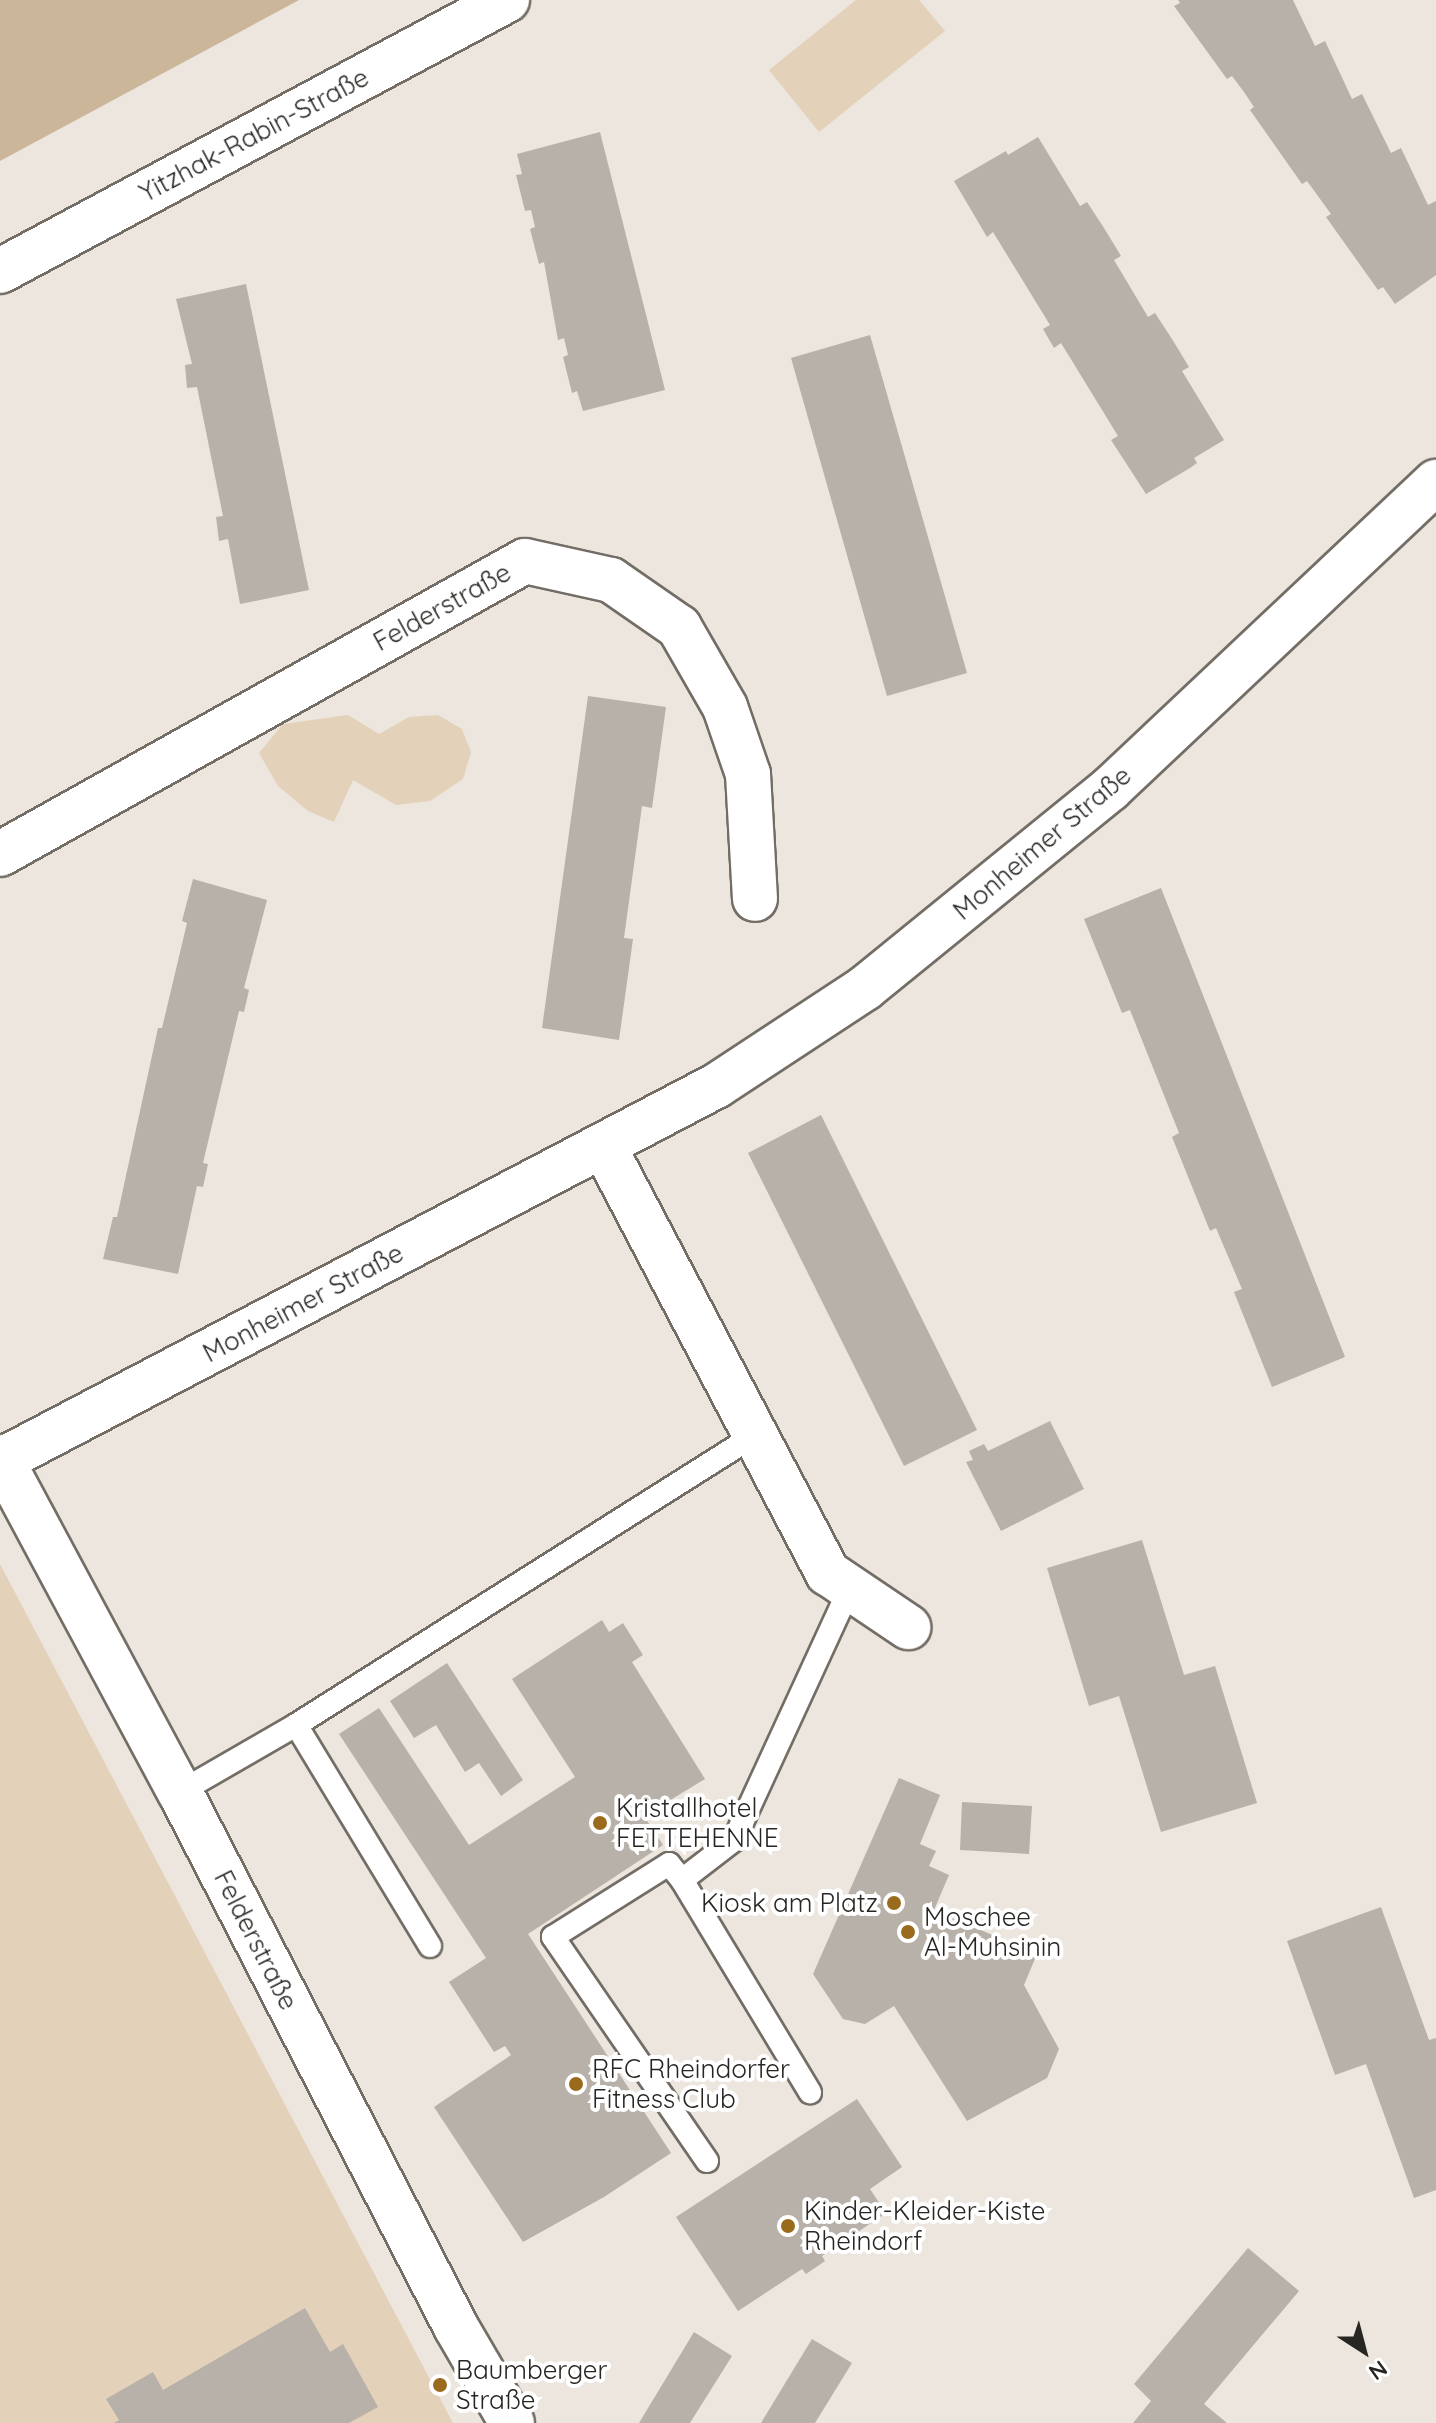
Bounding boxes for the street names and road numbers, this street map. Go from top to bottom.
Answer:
street label: Yitzhak-Rabin-Straße [134,61,374,209]
street label: Felderstraße [368,556,516,658]
street label: Monheimer Straße [947,760,1137,926]
street label: Monheimer Straße [198,1237,408,1369]
street label: Felderstraße [208,1865,304,2015]

